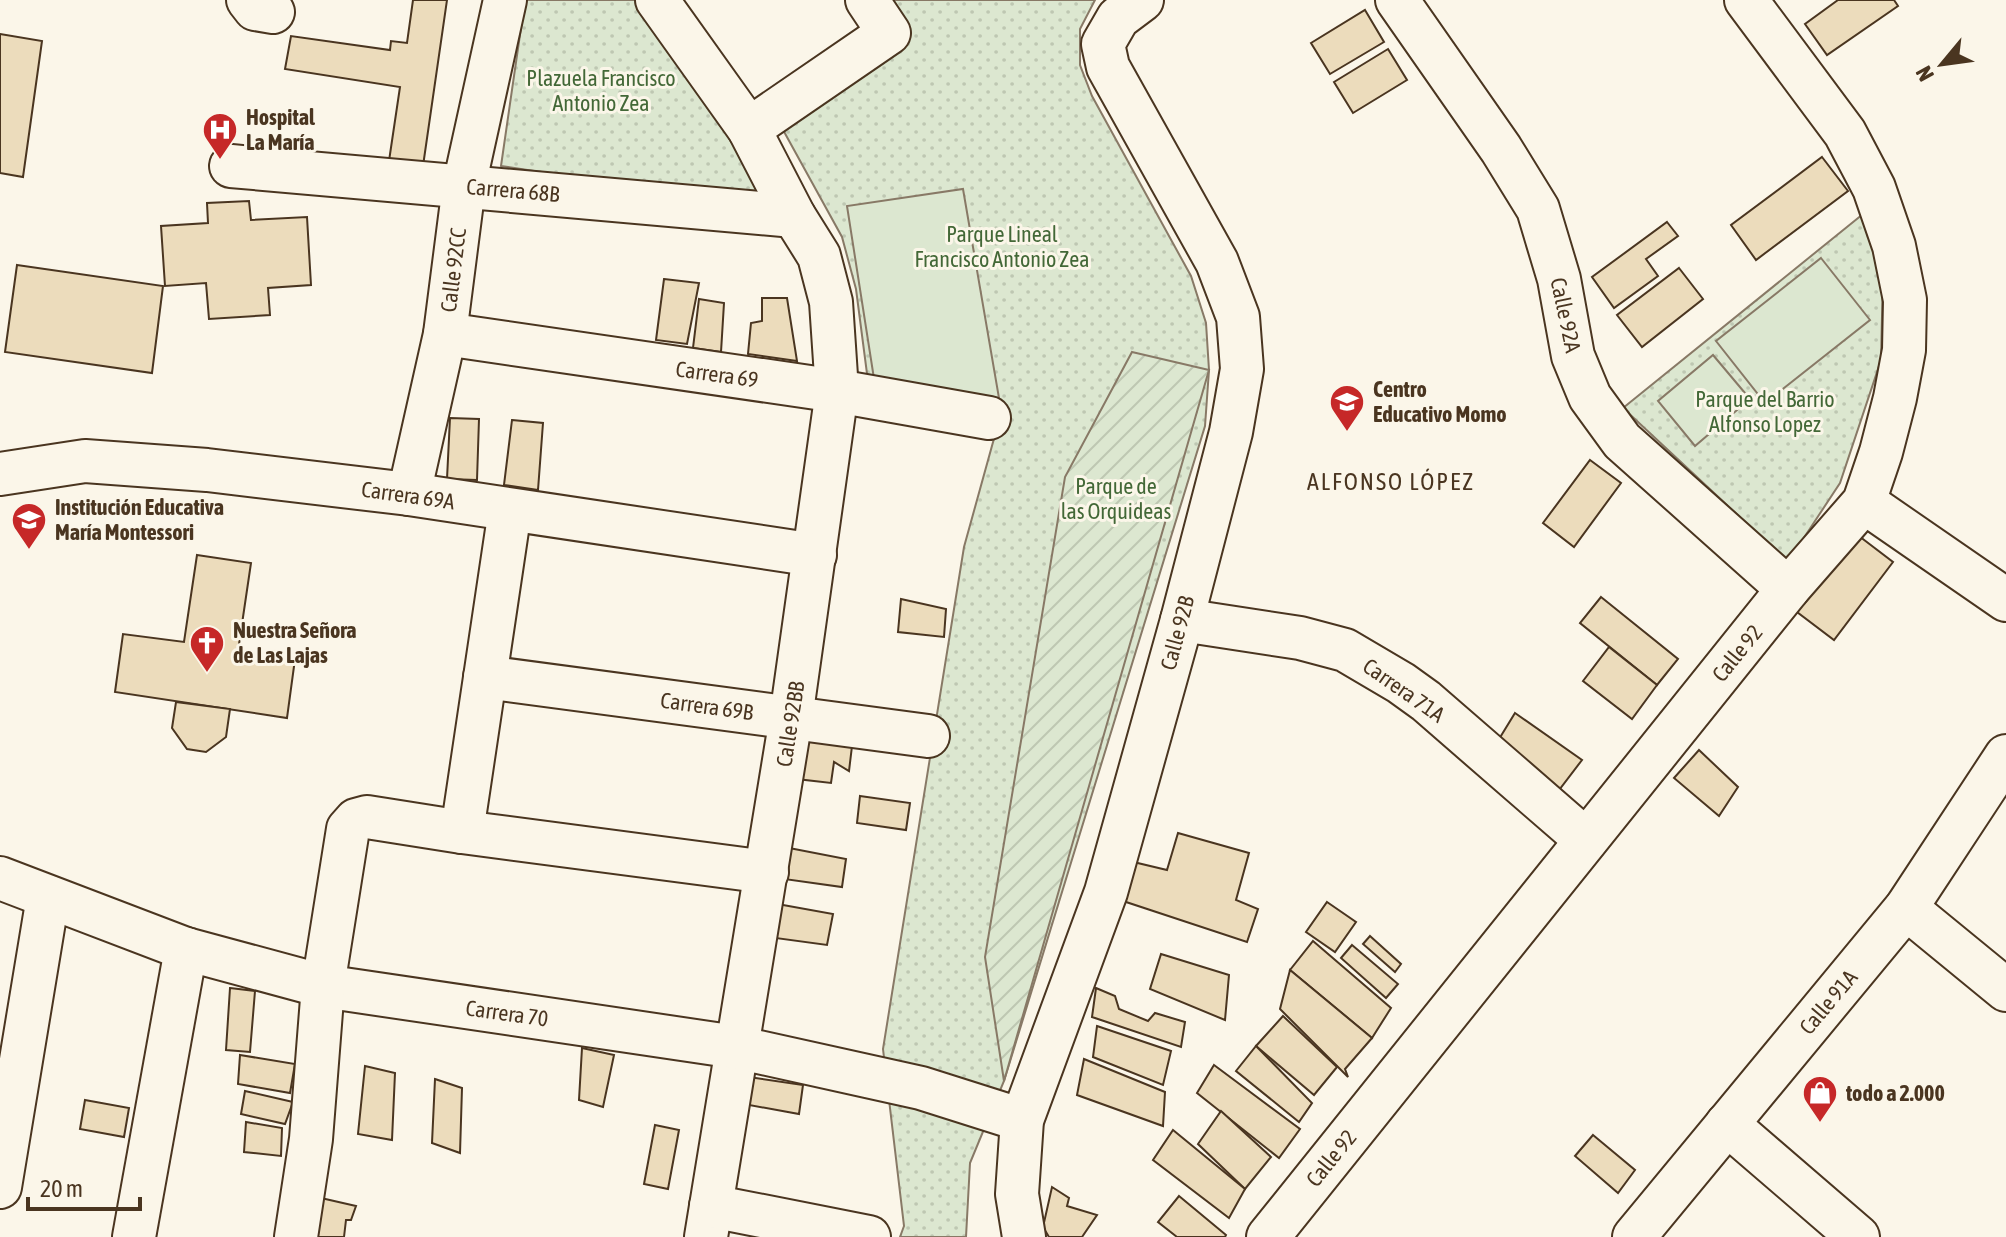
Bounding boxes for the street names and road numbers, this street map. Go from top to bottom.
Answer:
street label: Carrera 68B [465,173,561,207]
street label: Calle 92CC [435,226,471,314]
street label: Calle 92A [1545,275,1587,355]
street label: Carrera 69 [674,355,760,393]
street label: Carrera 69A [360,476,456,514]
street label: Calle 92B [1155,593,1199,673]
street label: Calle 92 [1706,619,1768,687]
street label: Carrera 71A [1358,652,1450,728]
street label: Calle 92BB [770,679,810,769]
street label: Carrera 69B [659,687,756,725]
street label: Calle 91A [1794,964,1863,1039]
street label: Carrera 70 [464,994,550,1032]
street label: Calle 92 [1300,1124,1362,1192]

